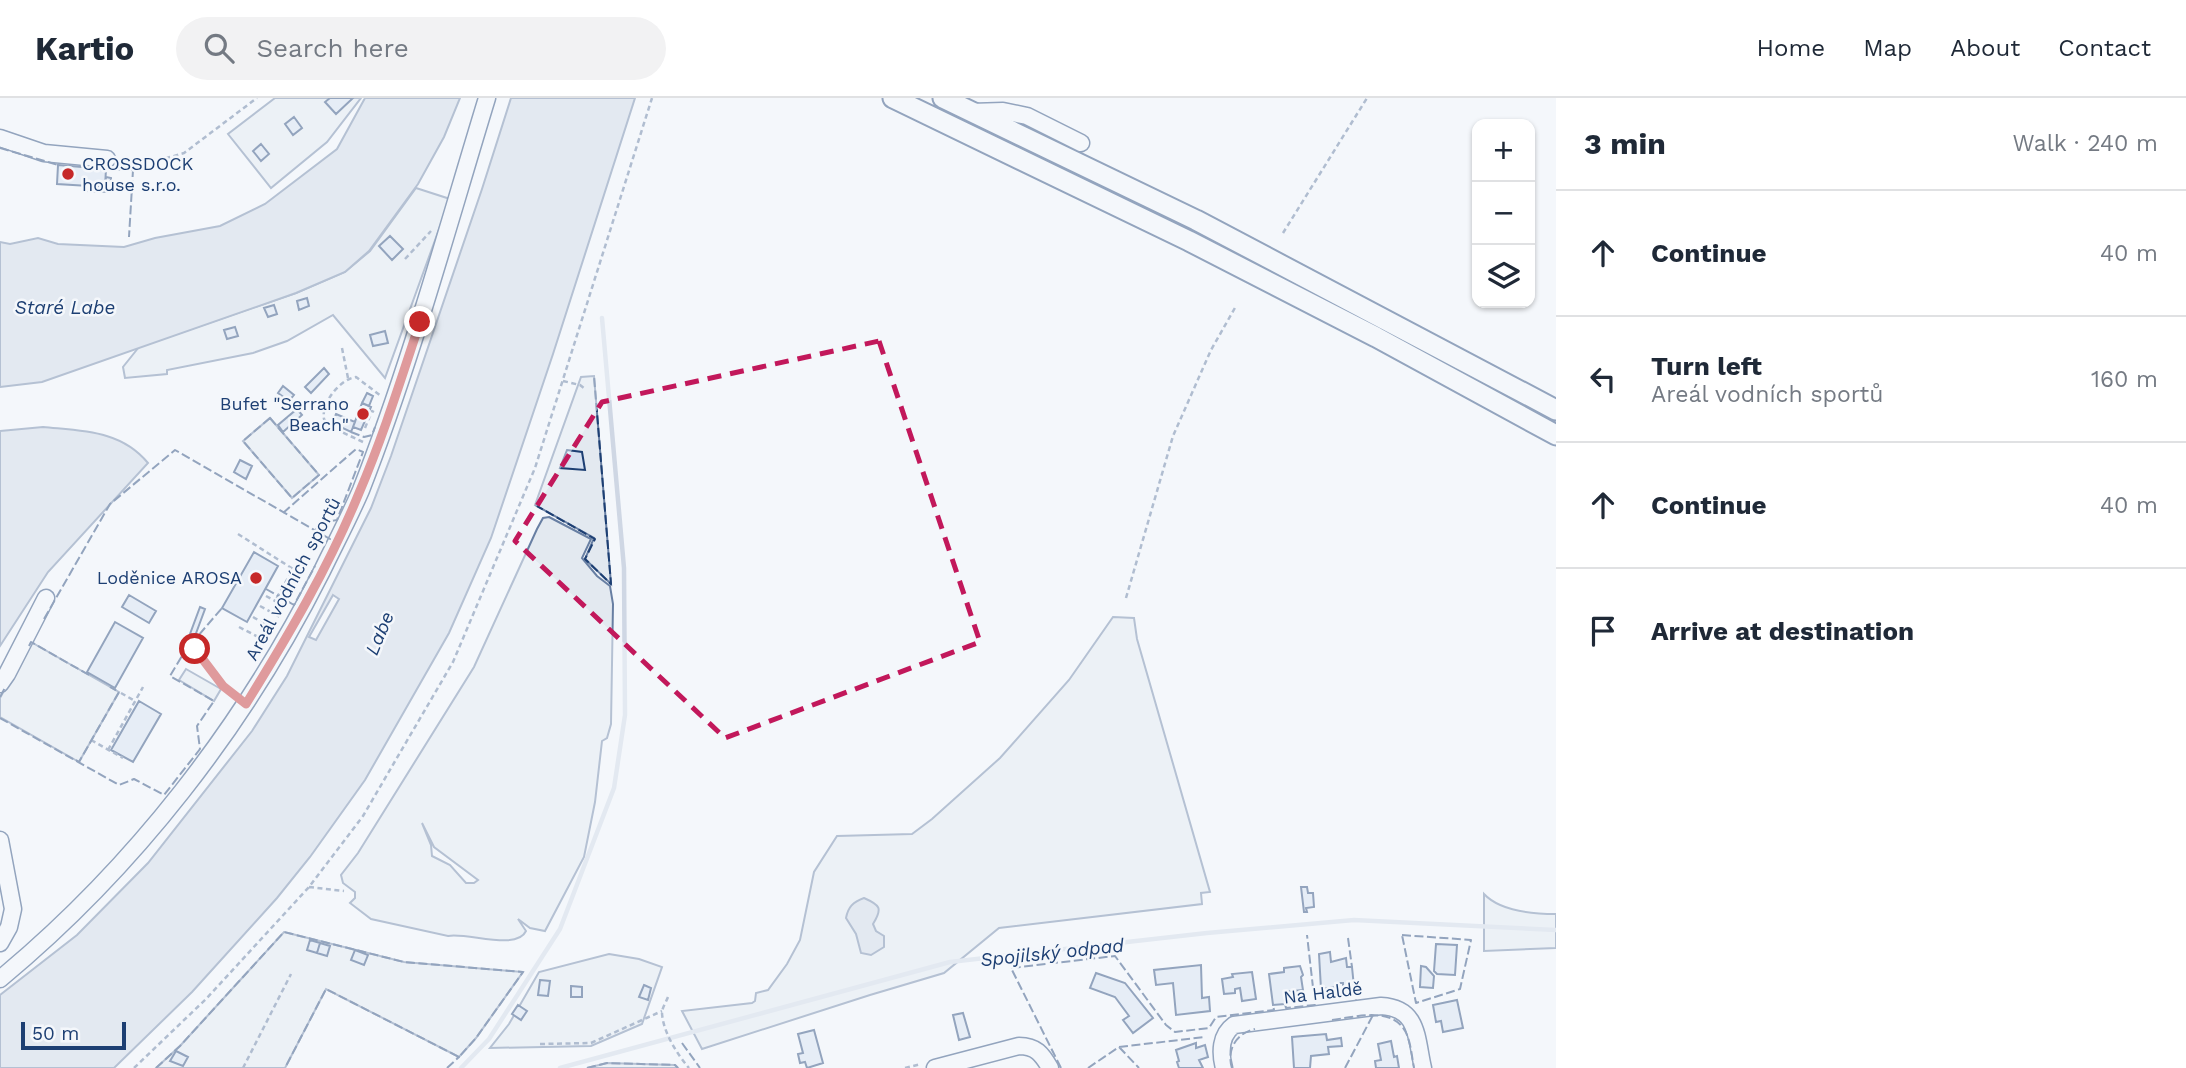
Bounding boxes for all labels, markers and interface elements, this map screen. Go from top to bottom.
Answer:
search box [176,17,666,80]
text: Kartio [35,29,134,68]
icon: search [200,29,238,67]
text: Search here [256,33,409,63]
text: Home [1757,34,1825,62]
text: Map [1863,34,1912,62]
text: About [1950,34,2020,62]
text: Contact [2058,34,2151,62]
map controls [1472,119,1535,308]
button: + [1472,119,1535,182]
text: 3 min [1584,126,1666,161]
text: Walk · 240 m [2013,130,2158,157]
place label: CROSSDOCK house s.r.o. [82,153,194,195]
marker: CROSSDOCK house s.r.o. [60,166,76,182]
button: − [1472,182,1535,245]
icon: ahead [1584,234,1622,272]
text: Continue [1651,238,1767,268]
text: 40 m [2100,240,2158,267]
button: layers [1472,245,1535,308]
water label: Staré Labe [15,296,115,319]
route end [404,306,435,337]
text: Turn left [1651,351,1762,381]
icon: left [1584,360,1622,398]
text: 160 m [2091,366,2158,393]
text: Areál vodních sportů [1651,381,1883,408]
place label: Bufet "Serrano Beach" [220,393,349,435]
marker: Bufet "Serrano Beach" [355,406,371,422]
icon: ahead [1584,486,1622,524]
text: Continue [1651,490,1767,520]
text: 40 m [2100,492,2158,519]
street label: Areál vodních sportů [241,494,345,664]
place label: Loděnice AROSA [97,567,242,588]
marker: Loděnice AROSA [248,570,264,586]
water label: Labe [360,608,399,658]
icon: arrive [1584,612,1622,650]
text: Arrive at destination [1651,616,1914,646]
route start [179,633,210,664]
water label: Spojilský odpad [979,933,1126,971]
street label: Na Haldě [1282,977,1364,1008]
scale bar [21,1019,126,1051]
text: 50 m [32,1022,79,1045]

